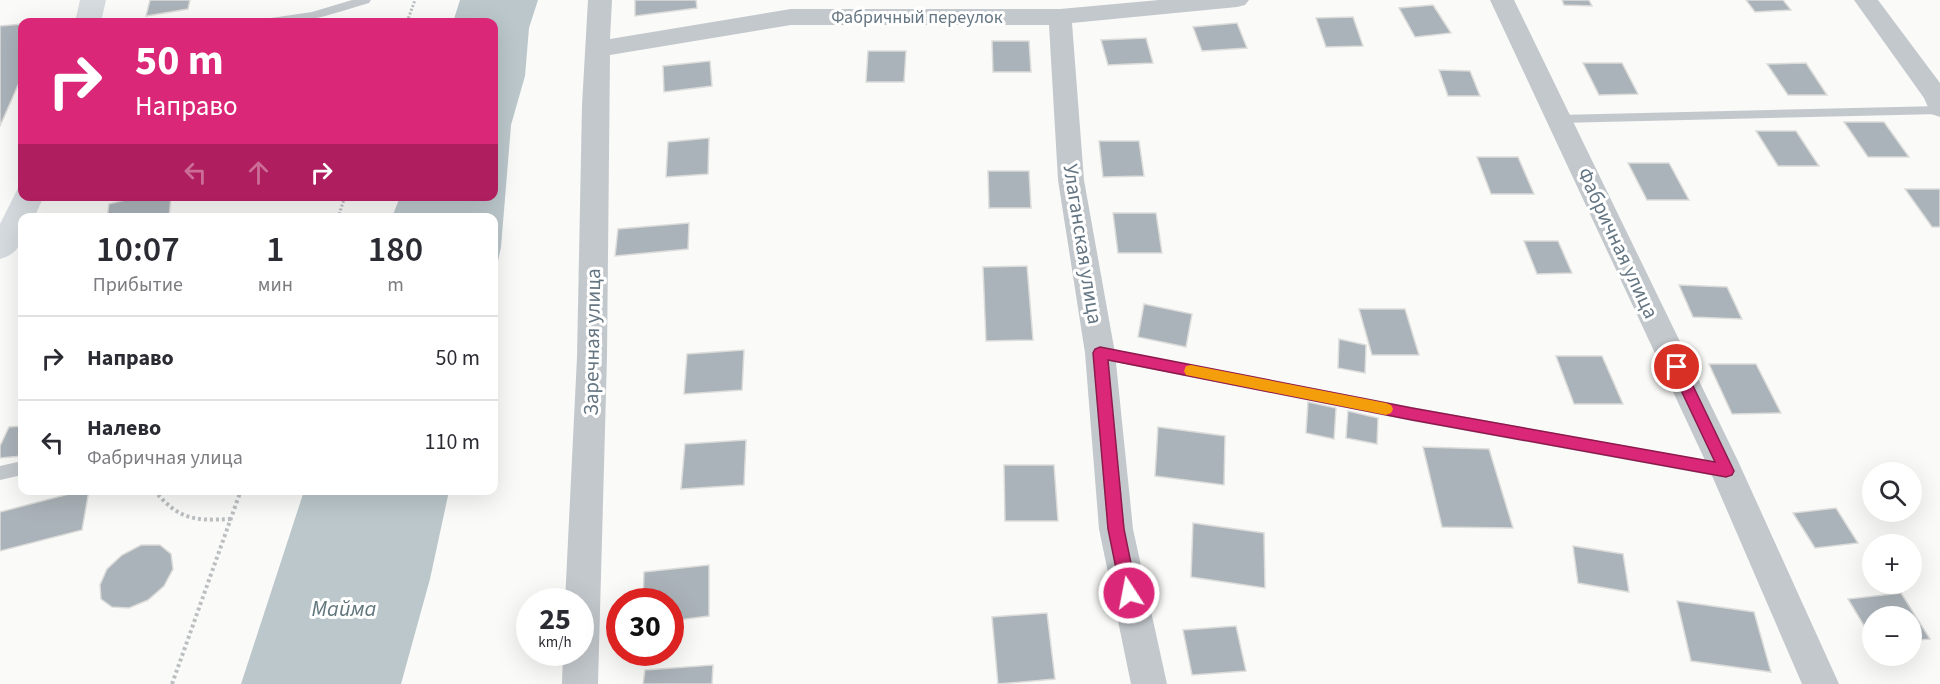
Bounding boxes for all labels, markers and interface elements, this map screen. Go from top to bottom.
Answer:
street label: Фабричный переулок [831,5,1003,30]
text: 50 m [135,31,224,91]
icon: right [36,42,114,120]
text: Направо [135,87,238,126]
icon: left [179,156,212,189]
icon: ahead [242,156,275,189]
icon: right [305,156,338,189]
street label: Улаганская улица [1056,162,1110,326]
street label: Фабричная улица [1570,162,1666,324]
text: 10:07 [96,224,180,275]
text: 1 [266,224,285,275]
text: 180 [368,224,423,275]
street label: Заречная улица [576,268,608,416]
text: Прибытие [93,271,183,299]
text: мин [258,271,293,299]
text: m [387,271,404,299]
pin [1651,341,1702,392]
icon: right [36,342,69,375]
text: Направо [87,342,174,374]
text: 50 m [435,342,480,374]
icon: arrive [1660,350,1693,383]
text: Налево [87,412,161,444]
icon: left [36,426,69,459]
text: 110 m [425,426,480,458]
text: Фабричная улица [87,444,243,472]
map controls [1862,462,1922,666]
button: search [1862,462,1922,522]
button: + [1862,534,1922,594]
position arrow [1097,561,1161,625]
speed limit sign: 30 [606,588,684,666]
water label: Майма [312,593,377,625]
text: 25 [539,598,571,641]
button: − [1862,606,1922,666]
text: km/h [538,632,572,653]

